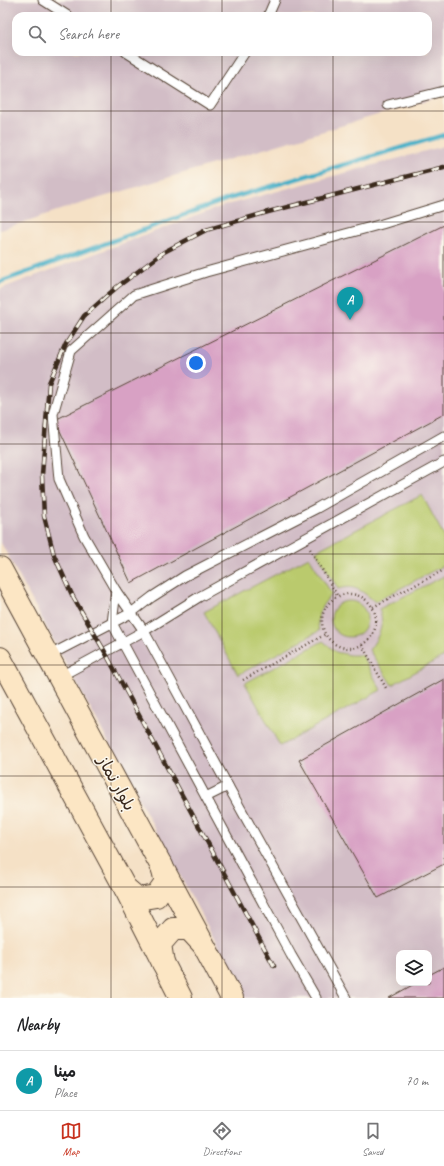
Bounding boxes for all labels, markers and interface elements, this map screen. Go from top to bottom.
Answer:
search box [12,12,432,56]
icon: search [26,23,48,45]
text: Search here [58,25,119,44]
pin: A [337,287,363,320]
your location [186,353,206,373]
street label: بلوار نماز [92,750,140,814]
map controls [396,950,432,986]
button: layers [396,950,432,986]
text: Nearby [16,1014,59,1035]
text: مپنا [54,1063,76,1082]
text: A [26,1073,32,1089]
text: 70 m [406,1073,428,1089]
text: Place [54,1085,77,1101]
tab: Map [60,1120,82,1158]
tab: Directions [203,1120,241,1158]
tab: Saved [362,1120,384,1158]

